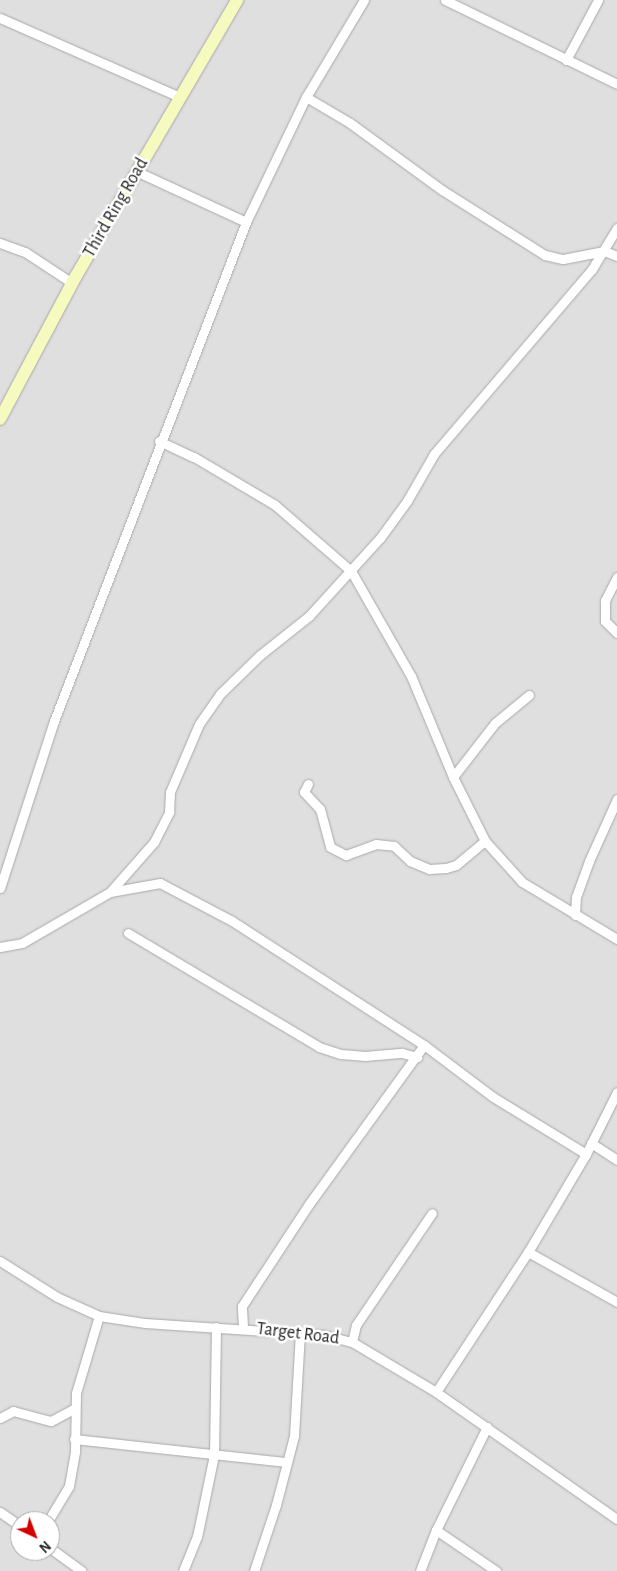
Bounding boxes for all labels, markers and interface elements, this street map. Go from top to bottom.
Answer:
street label: Third Ring Road [79,154,153,262]
street label: Target Road [255,1318,341,1350]
north arrow [10,1511,60,1561]
text: N [36,1538,53,1555]

